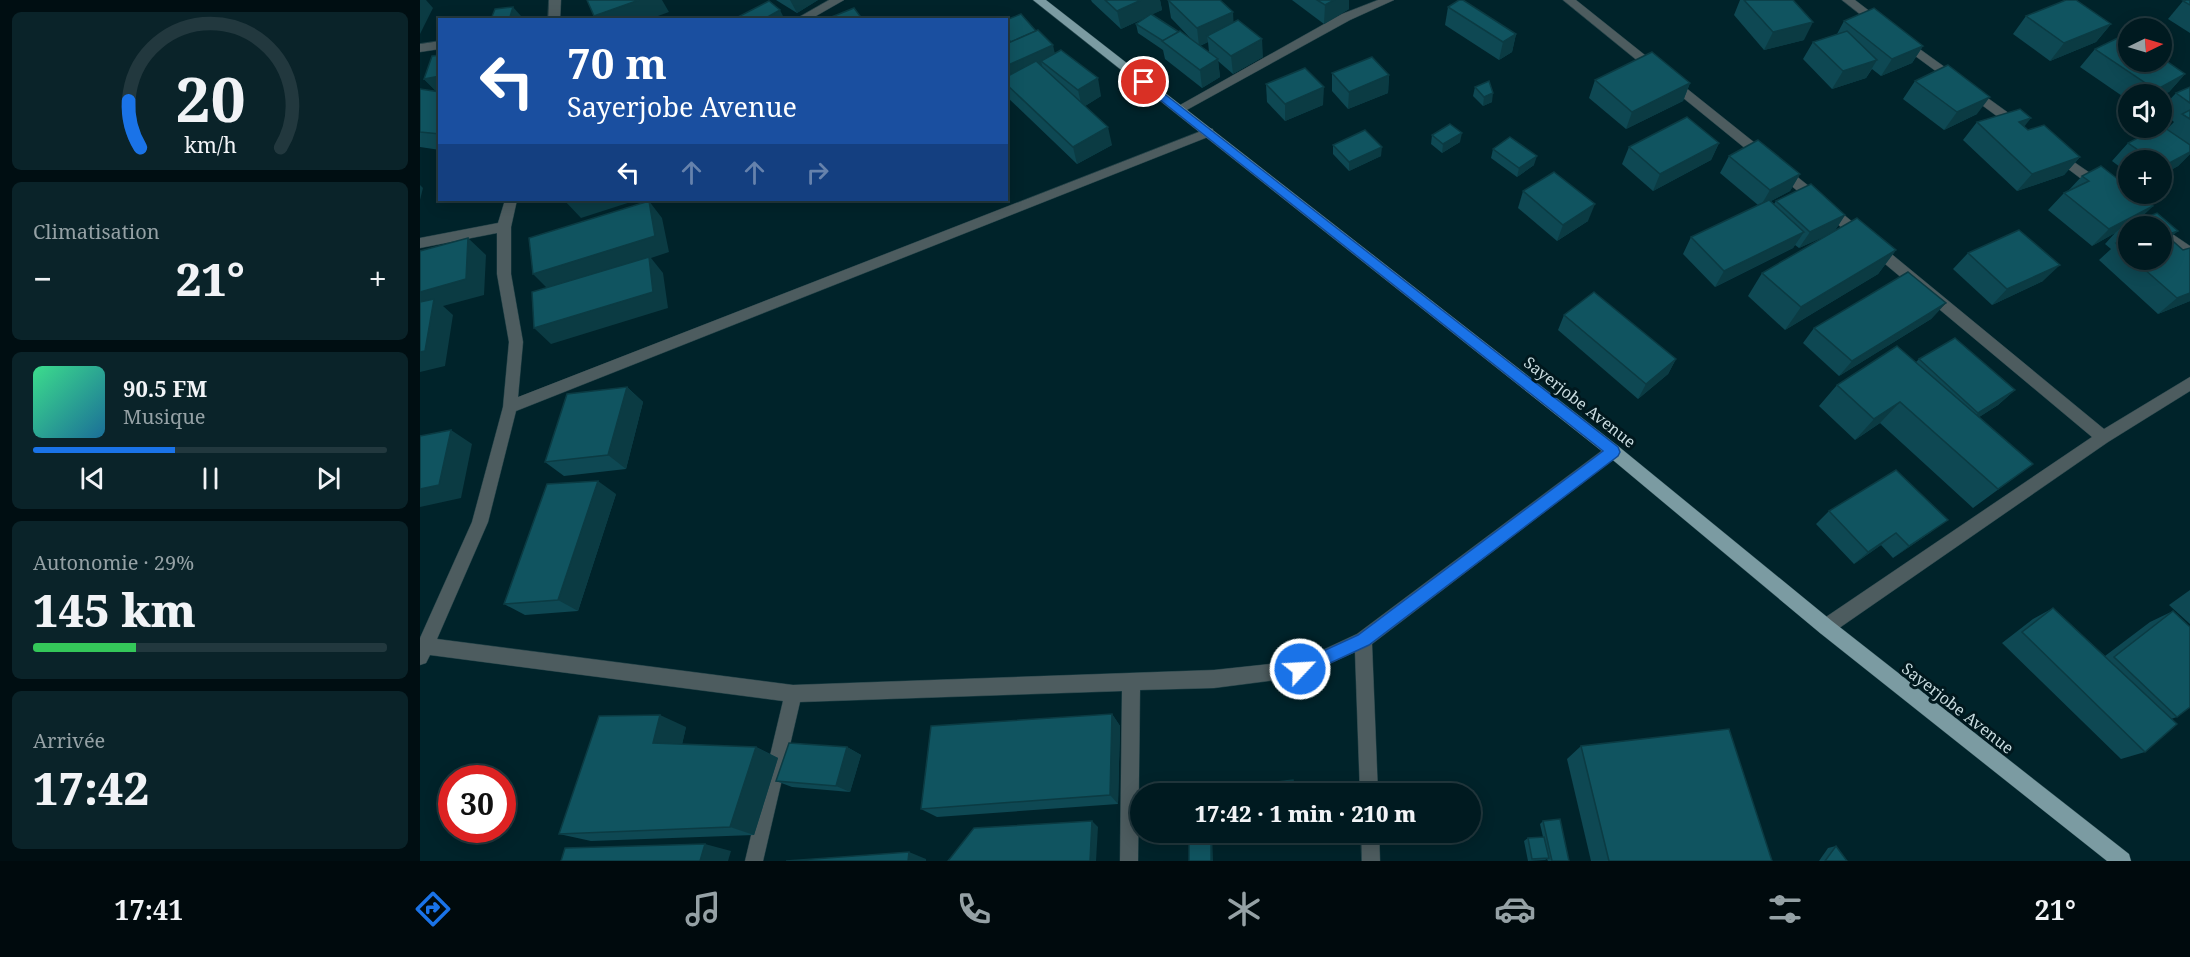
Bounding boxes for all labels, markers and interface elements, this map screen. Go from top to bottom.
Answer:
north arrow [2118,18,2172,72]
map controls [2118,18,2172,270]
text: 70 m [567,34,667,91]
icon: left [468,42,546,120]
text: 20 [175,55,245,140]
pin [1118,56,1169,107]
icon: arrive [1127,65,1160,98]
button: sound [2118,84,2172,138]
text: Sayerjobe Avenue [567,88,797,125]
text: km/h [184,130,237,159]
button: + [2118,150,2172,204]
icon: left [612,156,645,189]
icon: ahead [675,156,708,189]
icon: ahead [738,156,771,189]
icon: right [801,156,834,189]
button: − [2118,216,2172,270]
text: Climatisation [33,218,160,245]
text: 21° [176,248,245,309]
text: − [33,256,52,301]
text: + [369,256,387,301]
street label: Sayerjobe Avenue [1520,351,1640,453]
text: 90.5 FM [123,373,207,403]
text: Musique [123,403,206,430]
icon: previous [76,462,109,495]
icon: pause [194,462,227,495]
icon: next [312,462,345,495]
text: Autonomie · 29% [33,549,194,576]
text: 145 km [33,579,196,640]
position arrow [1268,637,1332,701]
street label: Sayerjobe Avenue [1898,657,2018,759]
text: Arrivée [33,727,105,754]
text: 17:42 [33,757,149,818]
speed limit sign: 30 [438,765,516,843]
text: 17:42 · 1 min · 210 m [1195,798,1416,828]
icon: directions [412,888,454,930]
icon: music [682,888,724,930]
icon: phone [953,888,995,930]
icon: climate [1223,888,1265,930]
icon: car [1494,888,1536,930]
icon: filters [1764,888,1806,930]
text: 17:41 [114,891,183,928]
text: 21° [2034,891,2076,928]

